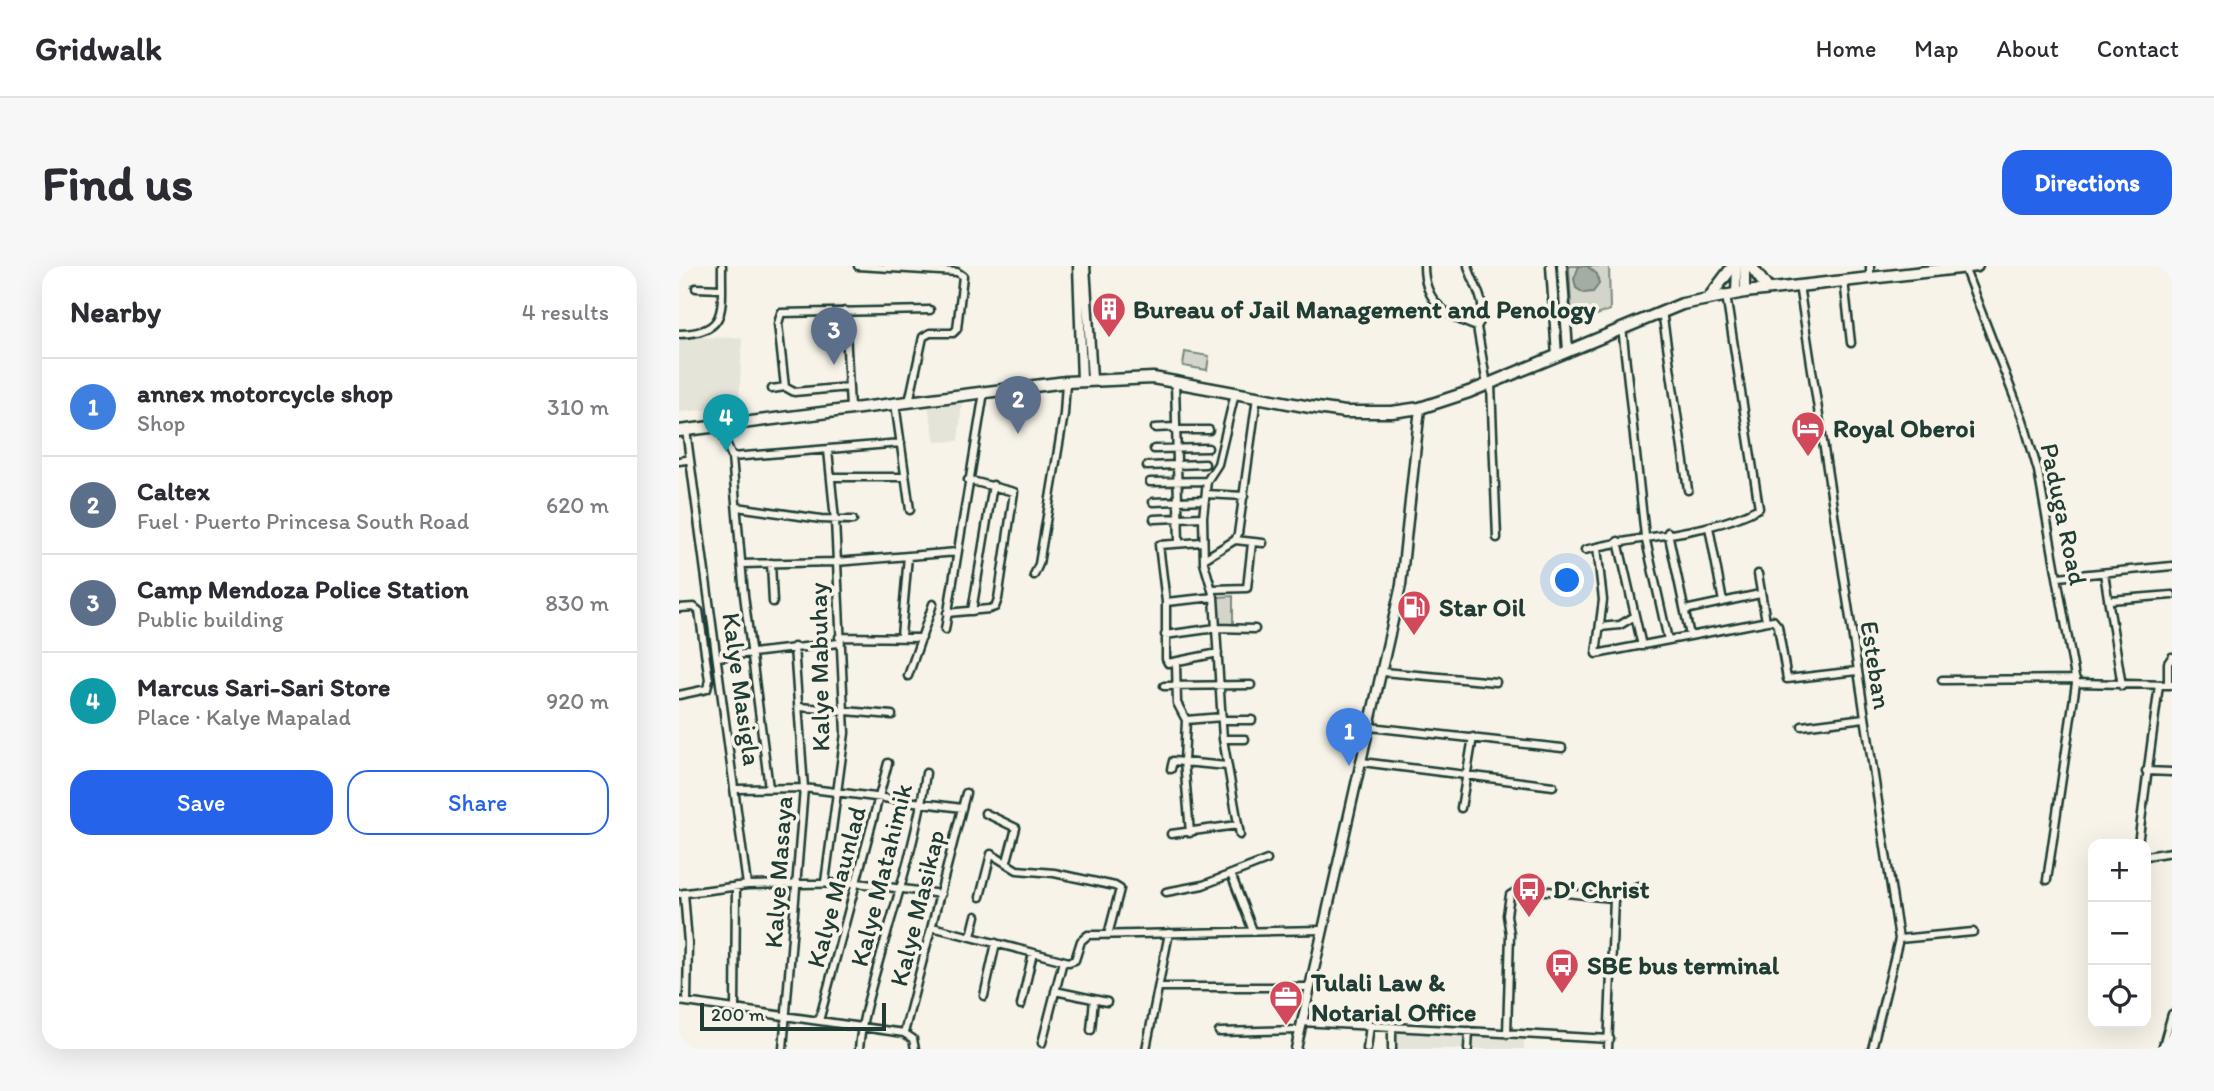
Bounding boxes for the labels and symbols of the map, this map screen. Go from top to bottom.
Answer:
building icon: Bureau of Jail Management and Penology [1090,290,1128,339]
place label: Bureau of Jail Management and Penology [1133,293,1596,325]
pin: 3 [811,307,857,365]
pin: 2 [995,376,1041,434]
pin: 4 [703,394,749,452]
hotel icon: Royal Oberoi [1789,409,1827,458]
place label: Royal Oberoi [1833,412,1975,444]
street label: Paduga Road [2033,440,2095,588]
your location [1550,563,1584,597]
street label: Kalye Mabuhay [802,582,836,752]
fuel station icon: Star Oil [1395,588,1433,637]
place label: Star Oil [1439,591,1526,623]
street label: Kalye Masigla [715,610,769,768]
street label: Esteban [1853,618,1899,712]
pin: 1 [1326,708,1372,766]
street label: Kalye Matahimik [843,780,919,970]
street label: Kalye Masaya [757,795,799,949]
street label: Kalye Maunlad [799,803,873,971]
street label: Kalye Masikap [882,827,952,989]
bus stop icon: D' Christ [1510,870,1548,919]
place label: D' Christ [1553,873,1650,905]
bus stop icon: SBE bus terminal [1543,946,1581,995]
place label: SBE bus terminal [1587,949,1780,981]
place label: Tulali Law & Notarial Office [1310,966,1476,1028]
office icon: Tulali Law & Notarial Office [1267,978,1305,1027]
scale bar [700,1000,885,1032]

